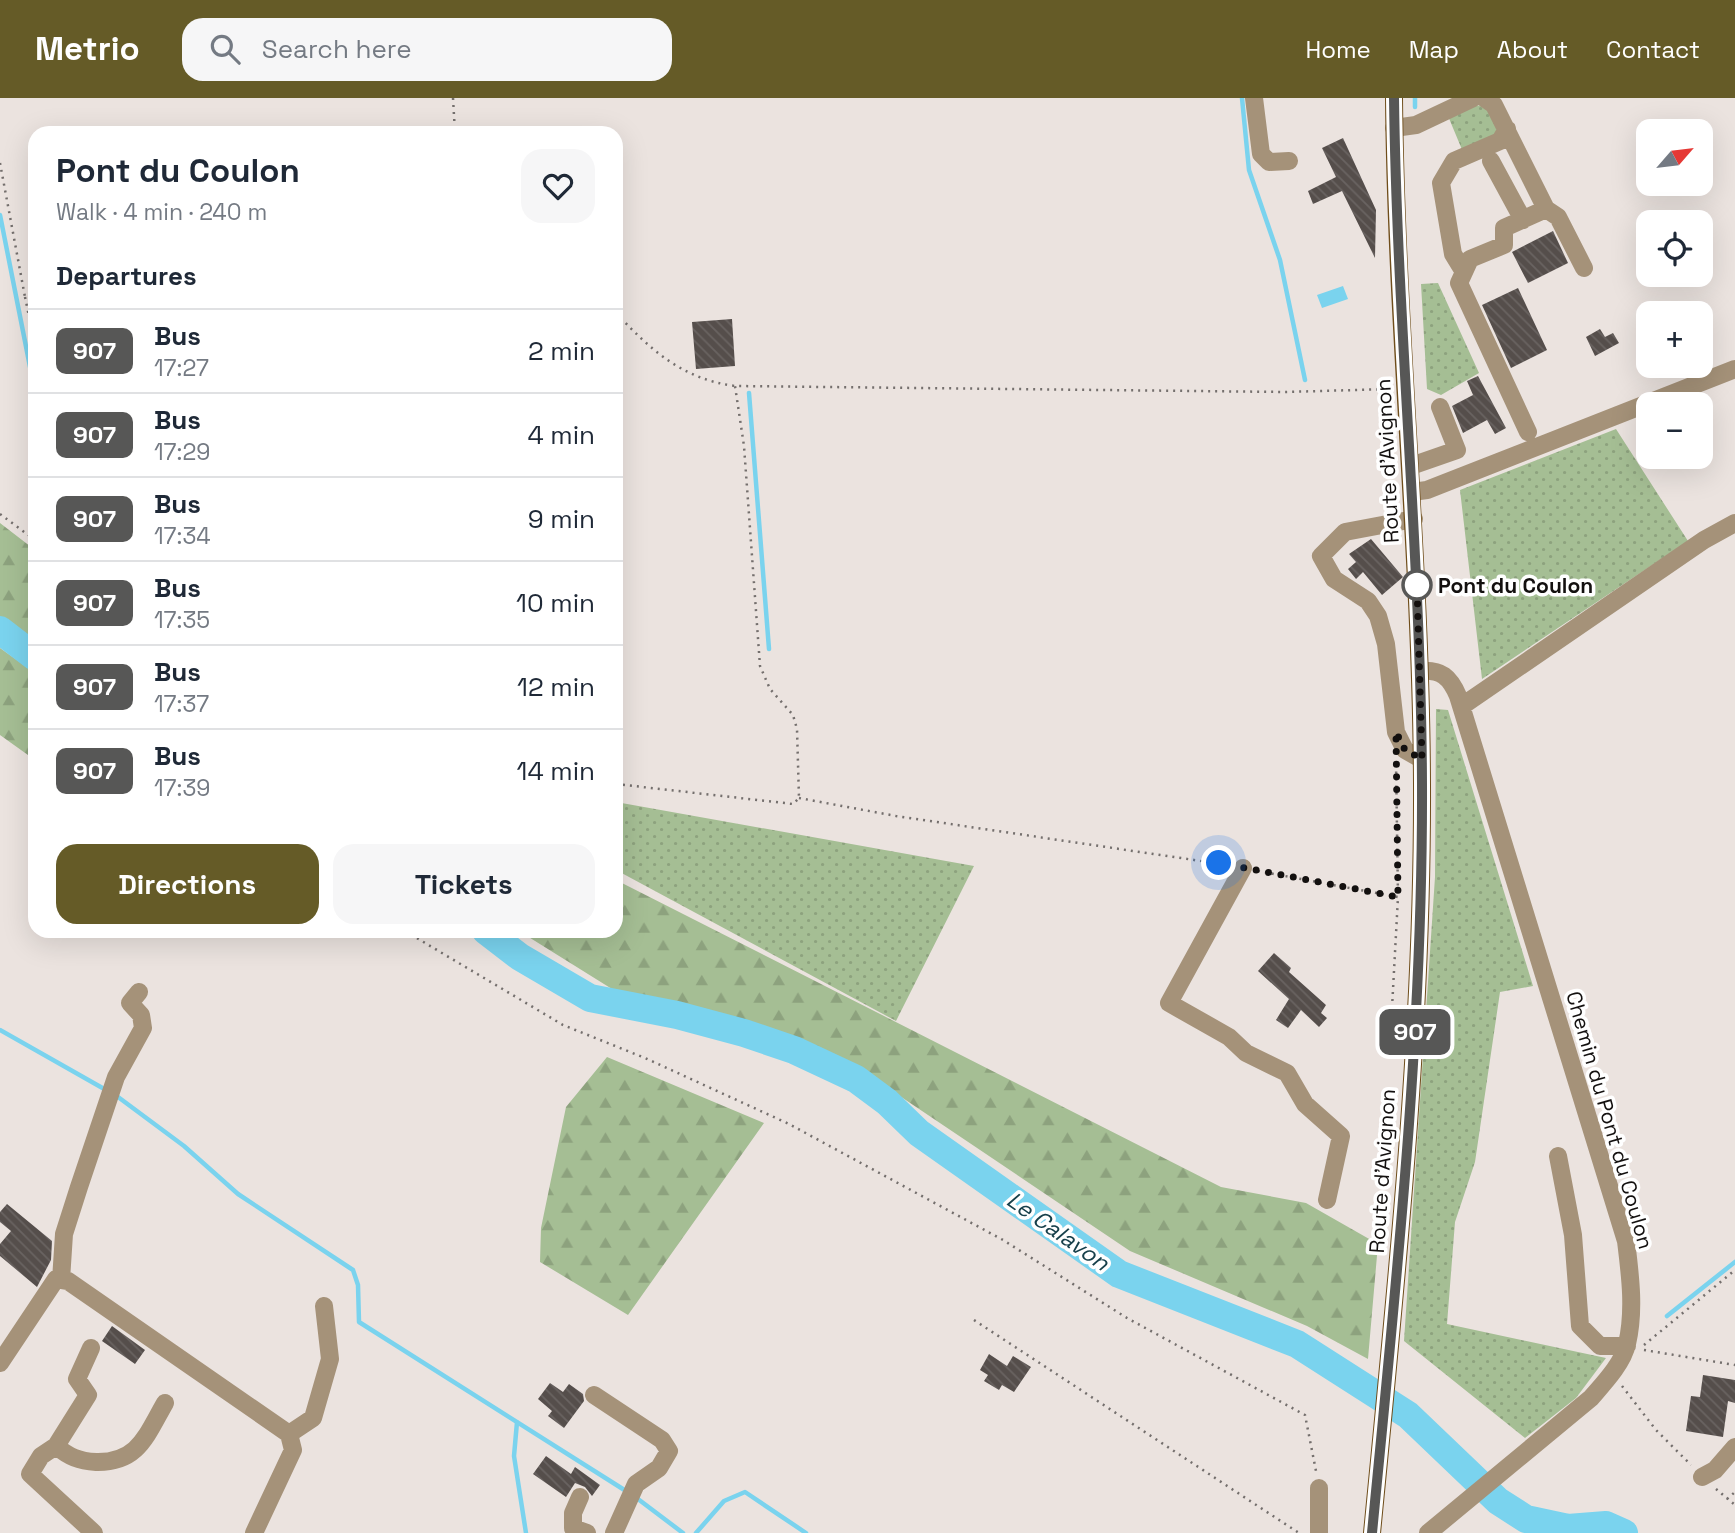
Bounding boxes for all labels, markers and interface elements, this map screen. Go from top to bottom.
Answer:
search box [182,18,672,81]
text: Metrio [35,28,140,70]
icon: search [206,30,244,68]
text: Search here [262,32,412,66]
text: Home [1305,34,1371,65]
text: Map [1409,34,1459,65]
text: About [1497,34,1568,65]
text: Contact [1606,34,1700,65]
north arrow [1636,119,1713,196]
map controls [1636,119,1713,469]
button: heart [521,149,595,223]
text: Pont du Coulon [56,150,300,192]
text: Walk · 4 min · 240 m [56,197,267,227]
button: locate [1636,210,1713,287]
text: Departures [56,259,197,293]
button: + [1636,301,1713,378]
text: Bus [154,319,201,353]
text: 2 min [528,334,595,368]
text: 907 [73,335,116,366]
text: 17:27 [154,353,209,383]
street label: Route d'Avignon [1369,378,1405,544]
button: − [1636,392,1713,469]
text: Bus [154,403,201,437]
text: 4 min [527,418,595,452]
text: 907 [73,419,116,450]
text: 17:29 [154,437,210,467]
text: Bus [154,487,201,521]
text: 9 min [528,502,595,536]
text: 907 [73,503,116,534]
text: 17:34 [154,521,211,551]
marker: Pont du Coulon [1402,570,1432,600]
text: Bus [154,571,201,605]
place label: Pont du Coulon [1438,572,1593,599]
text: 10 min [516,586,595,620]
text: 907 [73,587,116,618]
text: 17:35 [154,605,210,635]
text: Bus [154,655,201,689]
text: 12 min [517,670,595,704]
text: 907 [73,671,116,702]
text: 17:37 [154,689,209,719]
text: Bus [154,739,201,773]
text: 14 min [517,754,595,788]
text: 907 [73,755,116,786]
text: 17:39 [154,773,210,803]
button: Directions [56,844,319,924]
button: Tickets [333,844,595,924]
your location [1201,845,1236,880]
street label: Chemin du Pont du Coulon [1560,988,1660,1252]
line badge: 907 [1375,1009,1455,1055]
text: 907 [1393,1016,1437,1047]
street label: Route d'Avignon [1363,1088,1401,1254]
water label: Le Calavon [1001,1185,1116,1278]

